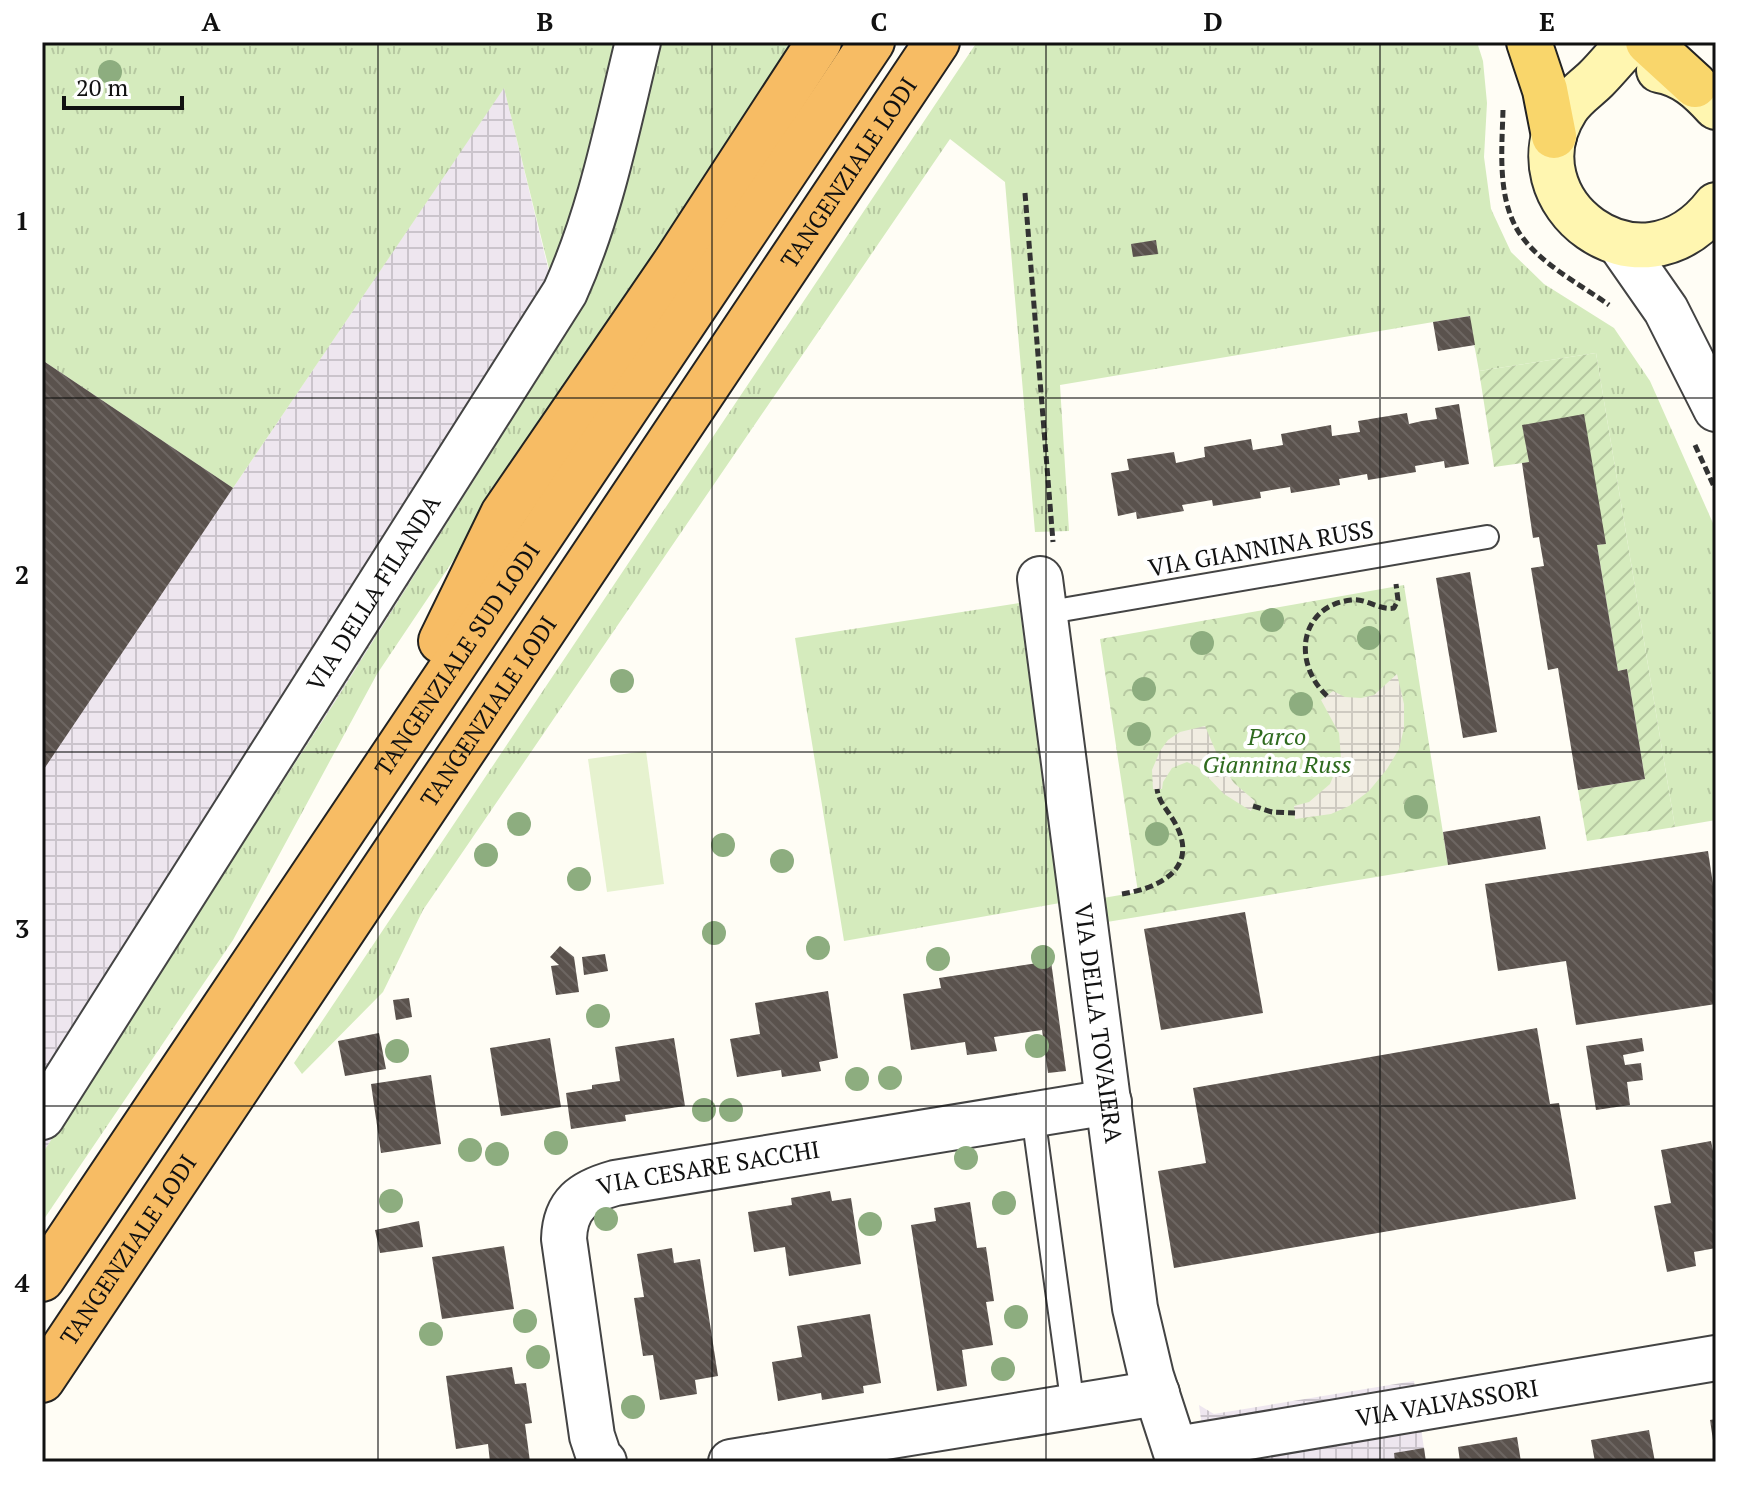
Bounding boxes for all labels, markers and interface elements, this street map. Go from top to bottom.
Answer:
text: A [202,4,221,38]
text: B [537,4,553,38]
text: C [871,4,887,38]
text: D [1203,4,1223,38]
text: E [1539,4,1555,38]
scale bar [64,60,182,110]
text: 20 m [76,71,128,103]
street label: TANGENZIALE LODI [773,71,924,274]
text: 1 [15,203,29,237]
street label: VIA DELLA FILANDA [299,488,448,697]
street label: VIA GIANNINA RUSS [1146,512,1376,584]
street label: TANGENZIALE SUD LODI [367,536,547,782]
text: 2 [15,557,29,591]
street label: TANGENZIALE LODI [413,609,564,813]
park label: Parco Giannina Russ [1203,720,1351,780]
street label: VIA DELLA TOVAIERA [1067,901,1130,1145]
text: 3 [15,911,29,945]
street label: VIA CESARE SACCHI [593,1133,822,1203]
street label: TANGENZIALE LODI [53,1148,203,1351]
text: 4 [15,1265,30,1299]
street label: VIA VALVASSORI [1353,1371,1541,1434]

